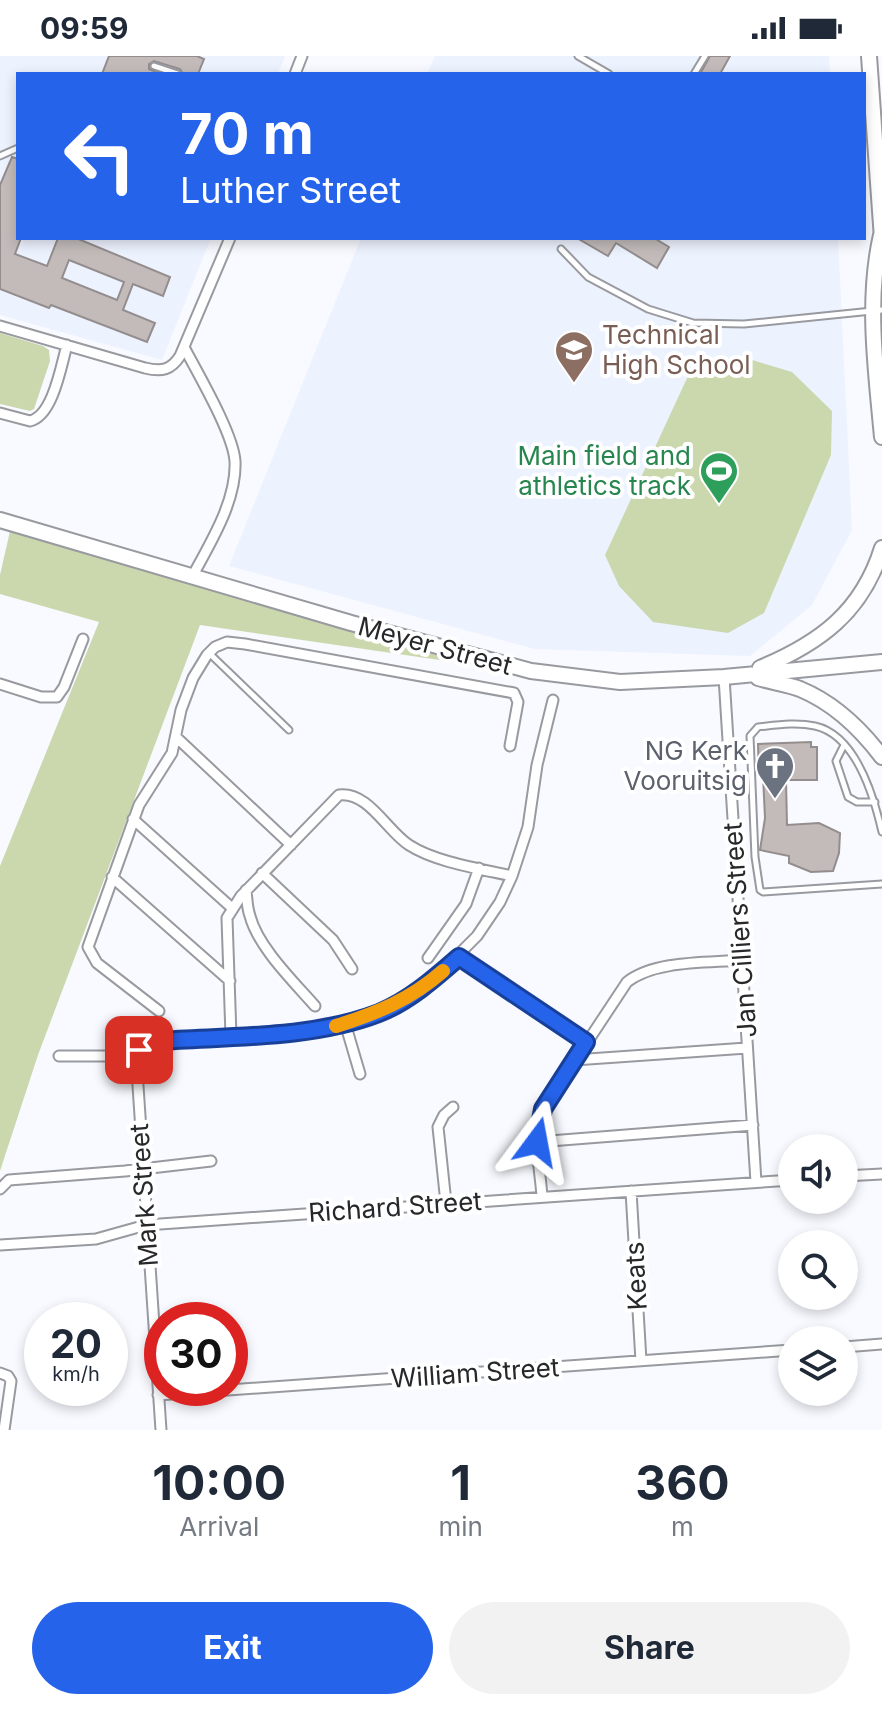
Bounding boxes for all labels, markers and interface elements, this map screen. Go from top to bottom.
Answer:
text: 09:59 [40,10,128,46]
text: 70 m [180,100,314,168]
icon: left [48,104,152,208]
text: Luther Street [180,168,401,212]
place label: Technical High School [602,319,751,380]
school or university icon: Technical High School [553,329,595,384]
place label: Main field and athletics track [517,440,691,501]
sports icon: Main field and athletics track [698,450,740,505]
street label: Meyer Street [355,610,515,681]
place label: NG Kerk Vooruitsig [624,735,747,796]
church icon: NG Kerk Vooruitsig [754,745,796,800]
street label: Jan Cilliers Street [717,821,762,1039]
pin [105,1016,173,1084]
icon: arrive [117,1028,161,1072]
position arrow [495,1100,579,1184]
street label: Mark Street [123,1123,164,1268]
map controls [778,1134,858,1406]
button: sound [778,1134,858,1214]
street label: Richard Street [307,1185,483,1228]
button: search [778,1230,858,1310]
street label: Keats [618,1241,653,1311]
speed limit sign: 30 [144,1302,248,1406]
text: 20 [50,1319,102,1368]
button: layers [778,1326,858,1406]
street label: William Street [390,1351,560,1394]
text: km/h [52,1362,100,1386]
text: 10:00 [152,1453,286,1512]
text: 1 [450,1453,471,1512]
text: 360 [635,1453,730,1512]
text: Arrival [179,1511,259,1542]
text: min [438,1511,483,1542]
text: m [671,1511,694,1542]
button: Exit [32,1602,433,1694]
button: Share [449,1602,850,1694]

